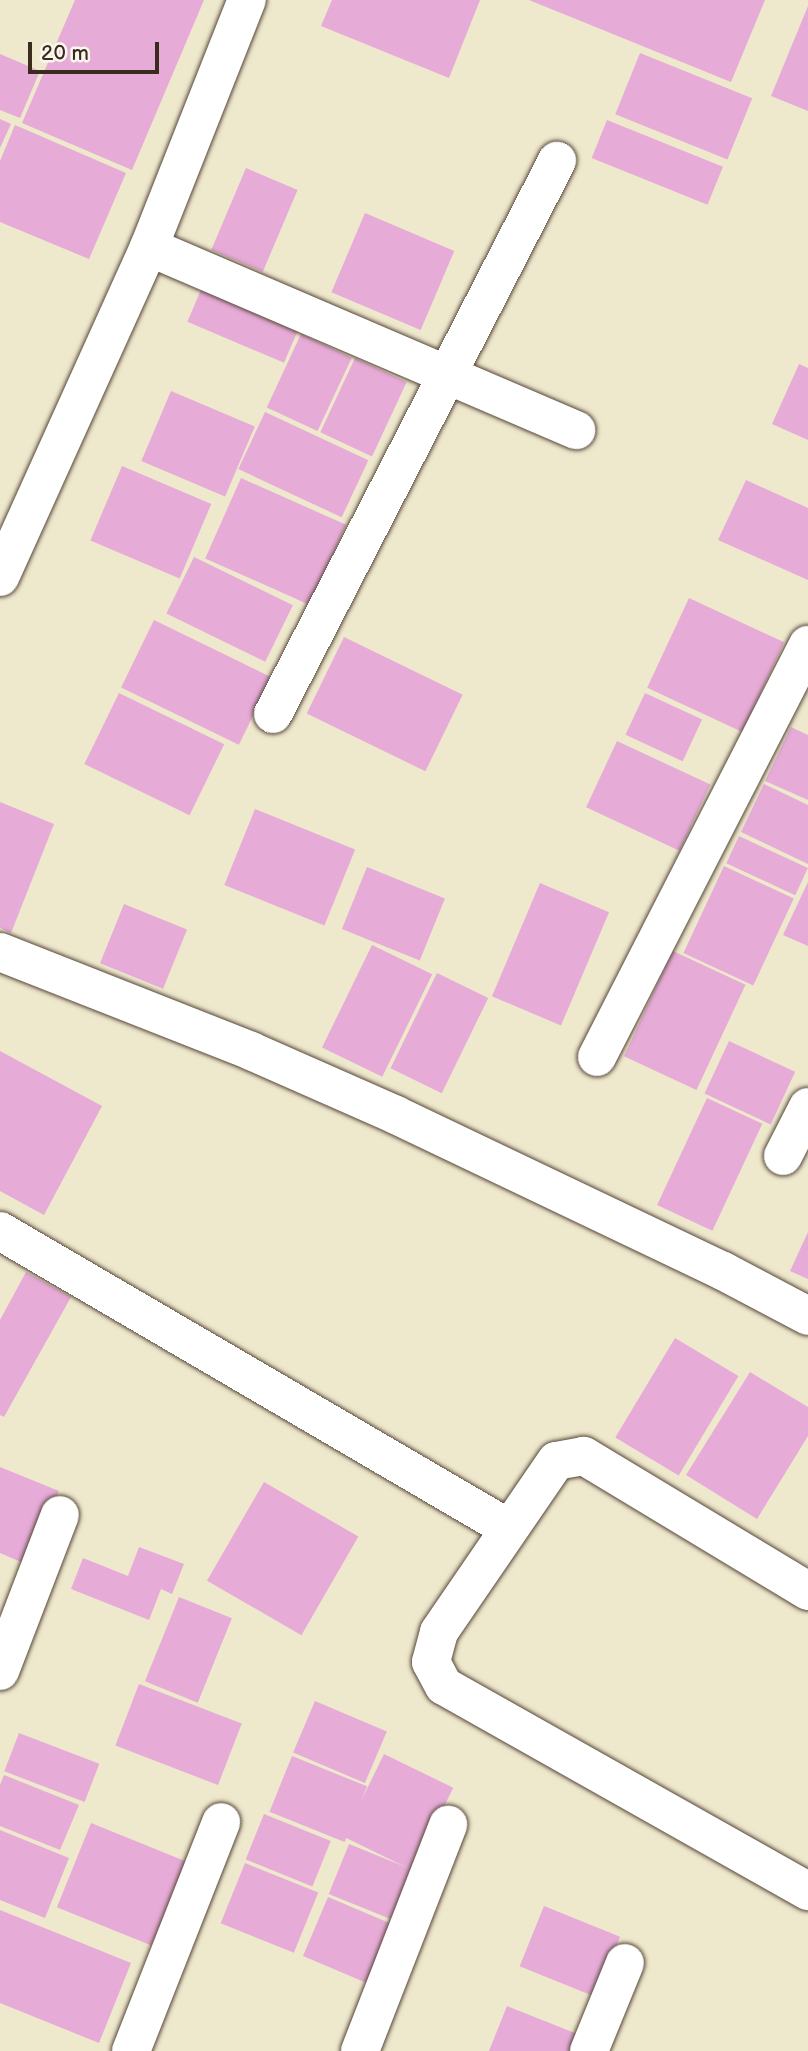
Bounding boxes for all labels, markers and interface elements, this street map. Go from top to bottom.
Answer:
scale bar [32,28,163,72]
text: 20 m [41,41,89,66]

